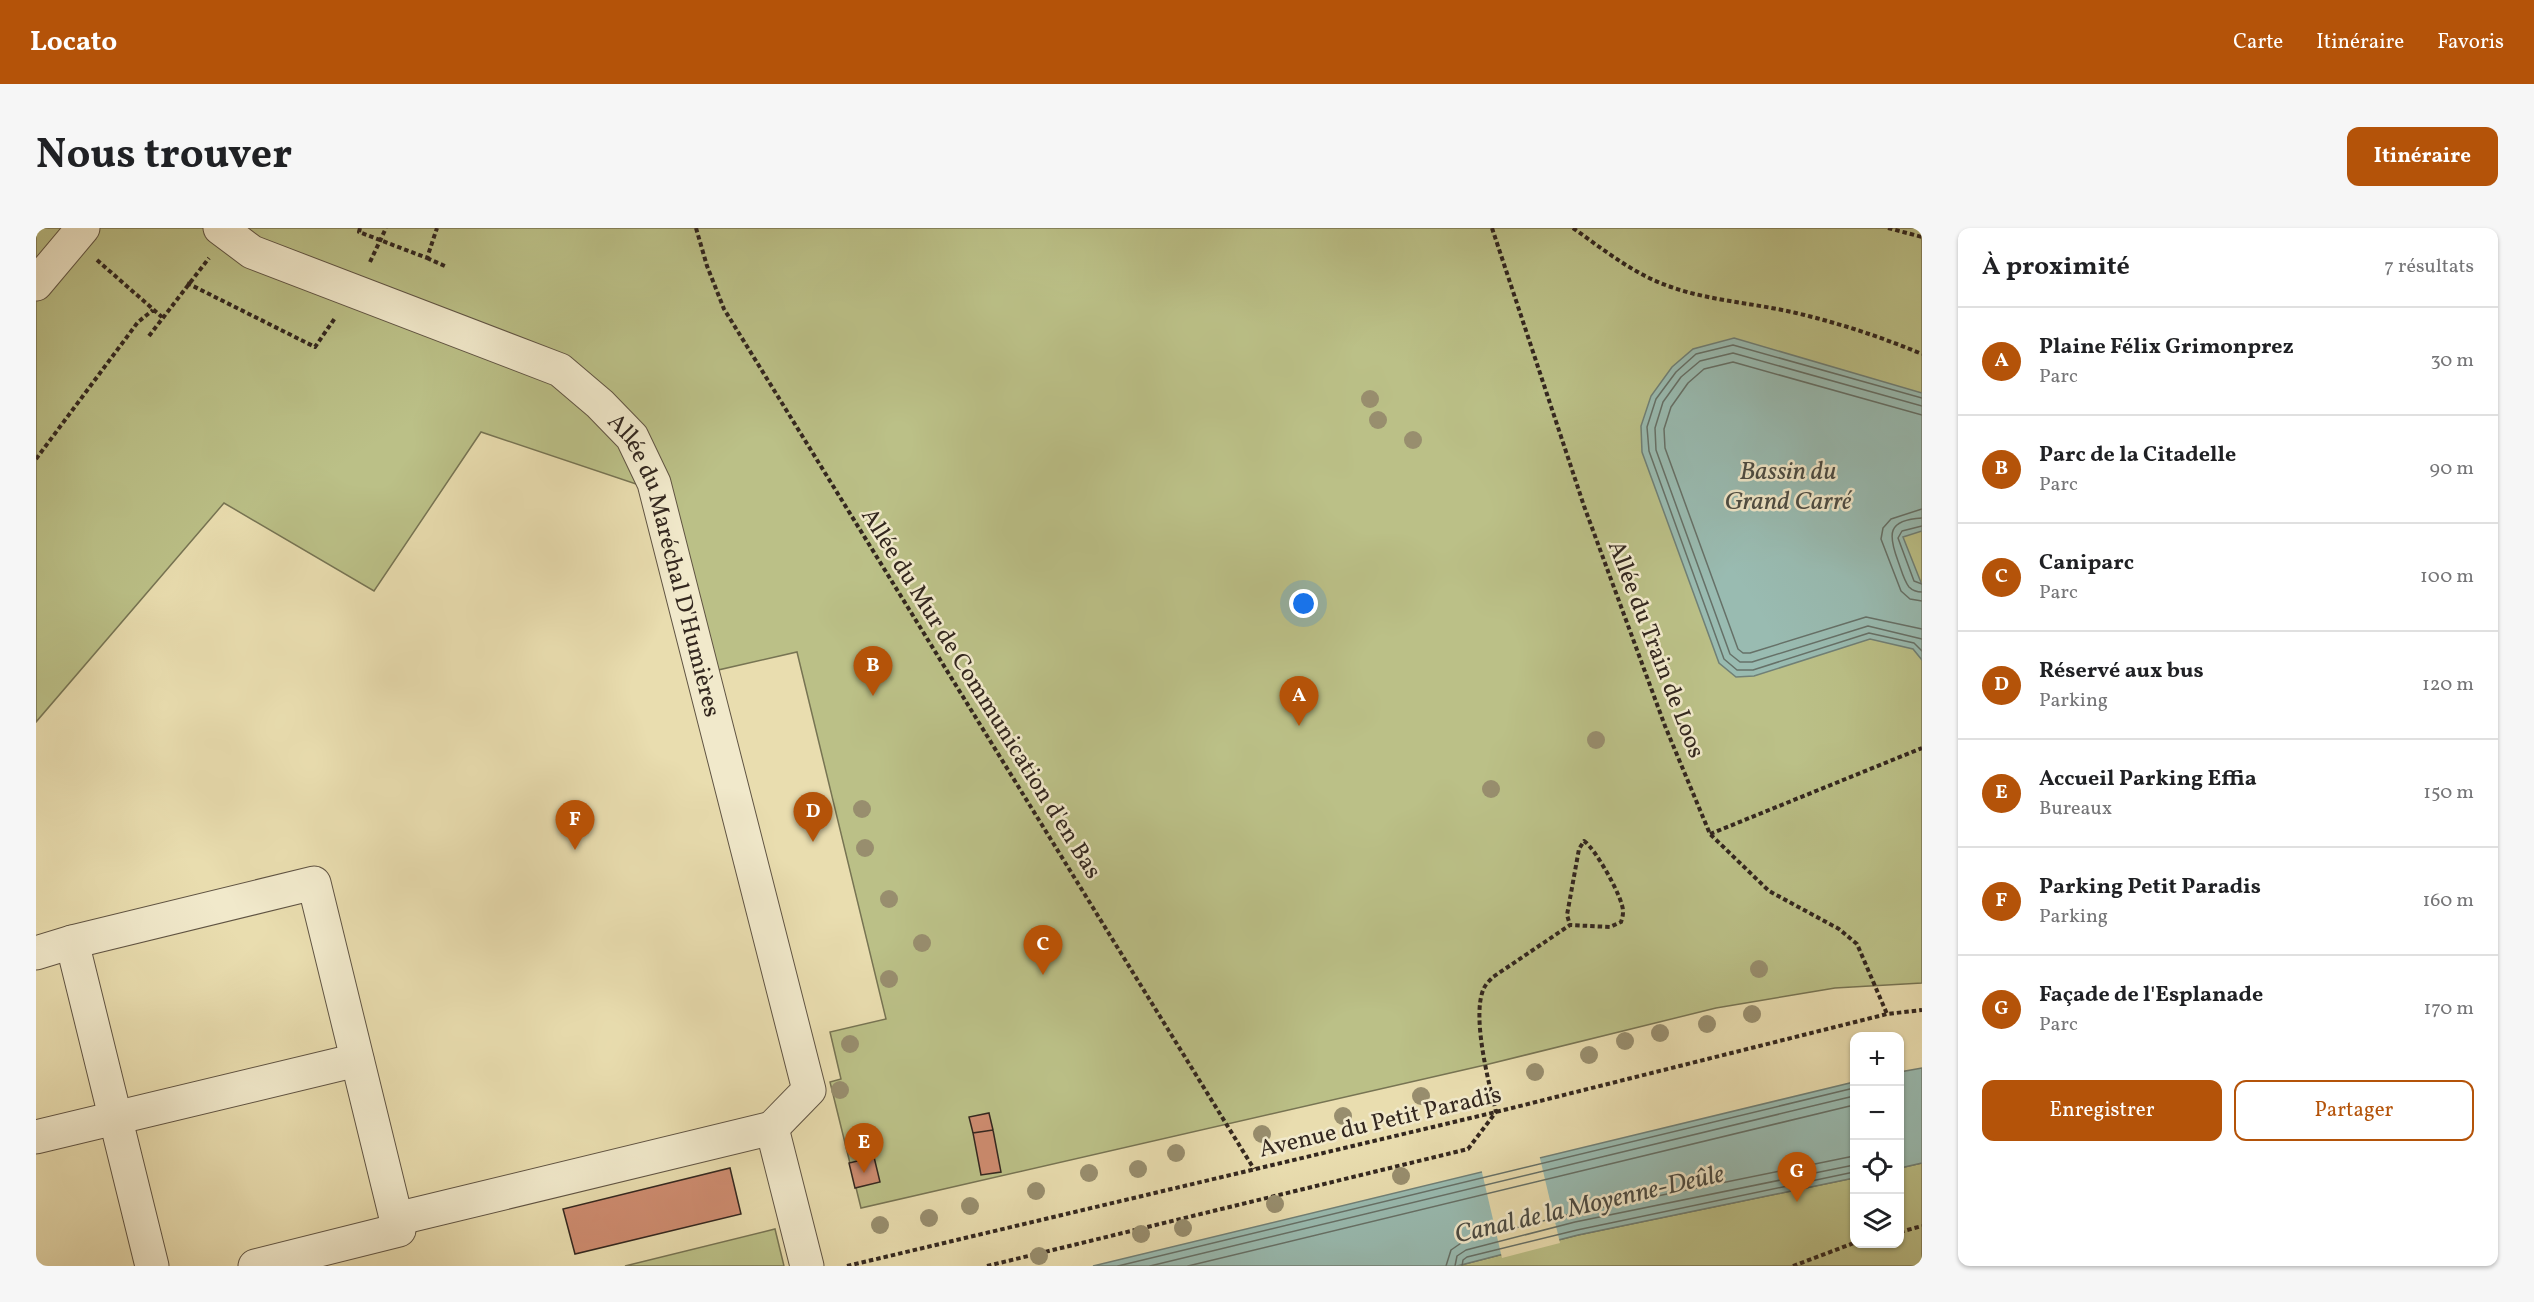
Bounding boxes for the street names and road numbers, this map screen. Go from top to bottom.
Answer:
street label: Allée du Maréchal D'Humières [599,406,728,721]
street label: Allée du Mur de Communication d'en Bas [855,502,1109,884]
street label: Allée du Train de Loos [1598,536,1712,763]
street label: Avenue du Petit Paradis [1256,1079,1505,1167]

